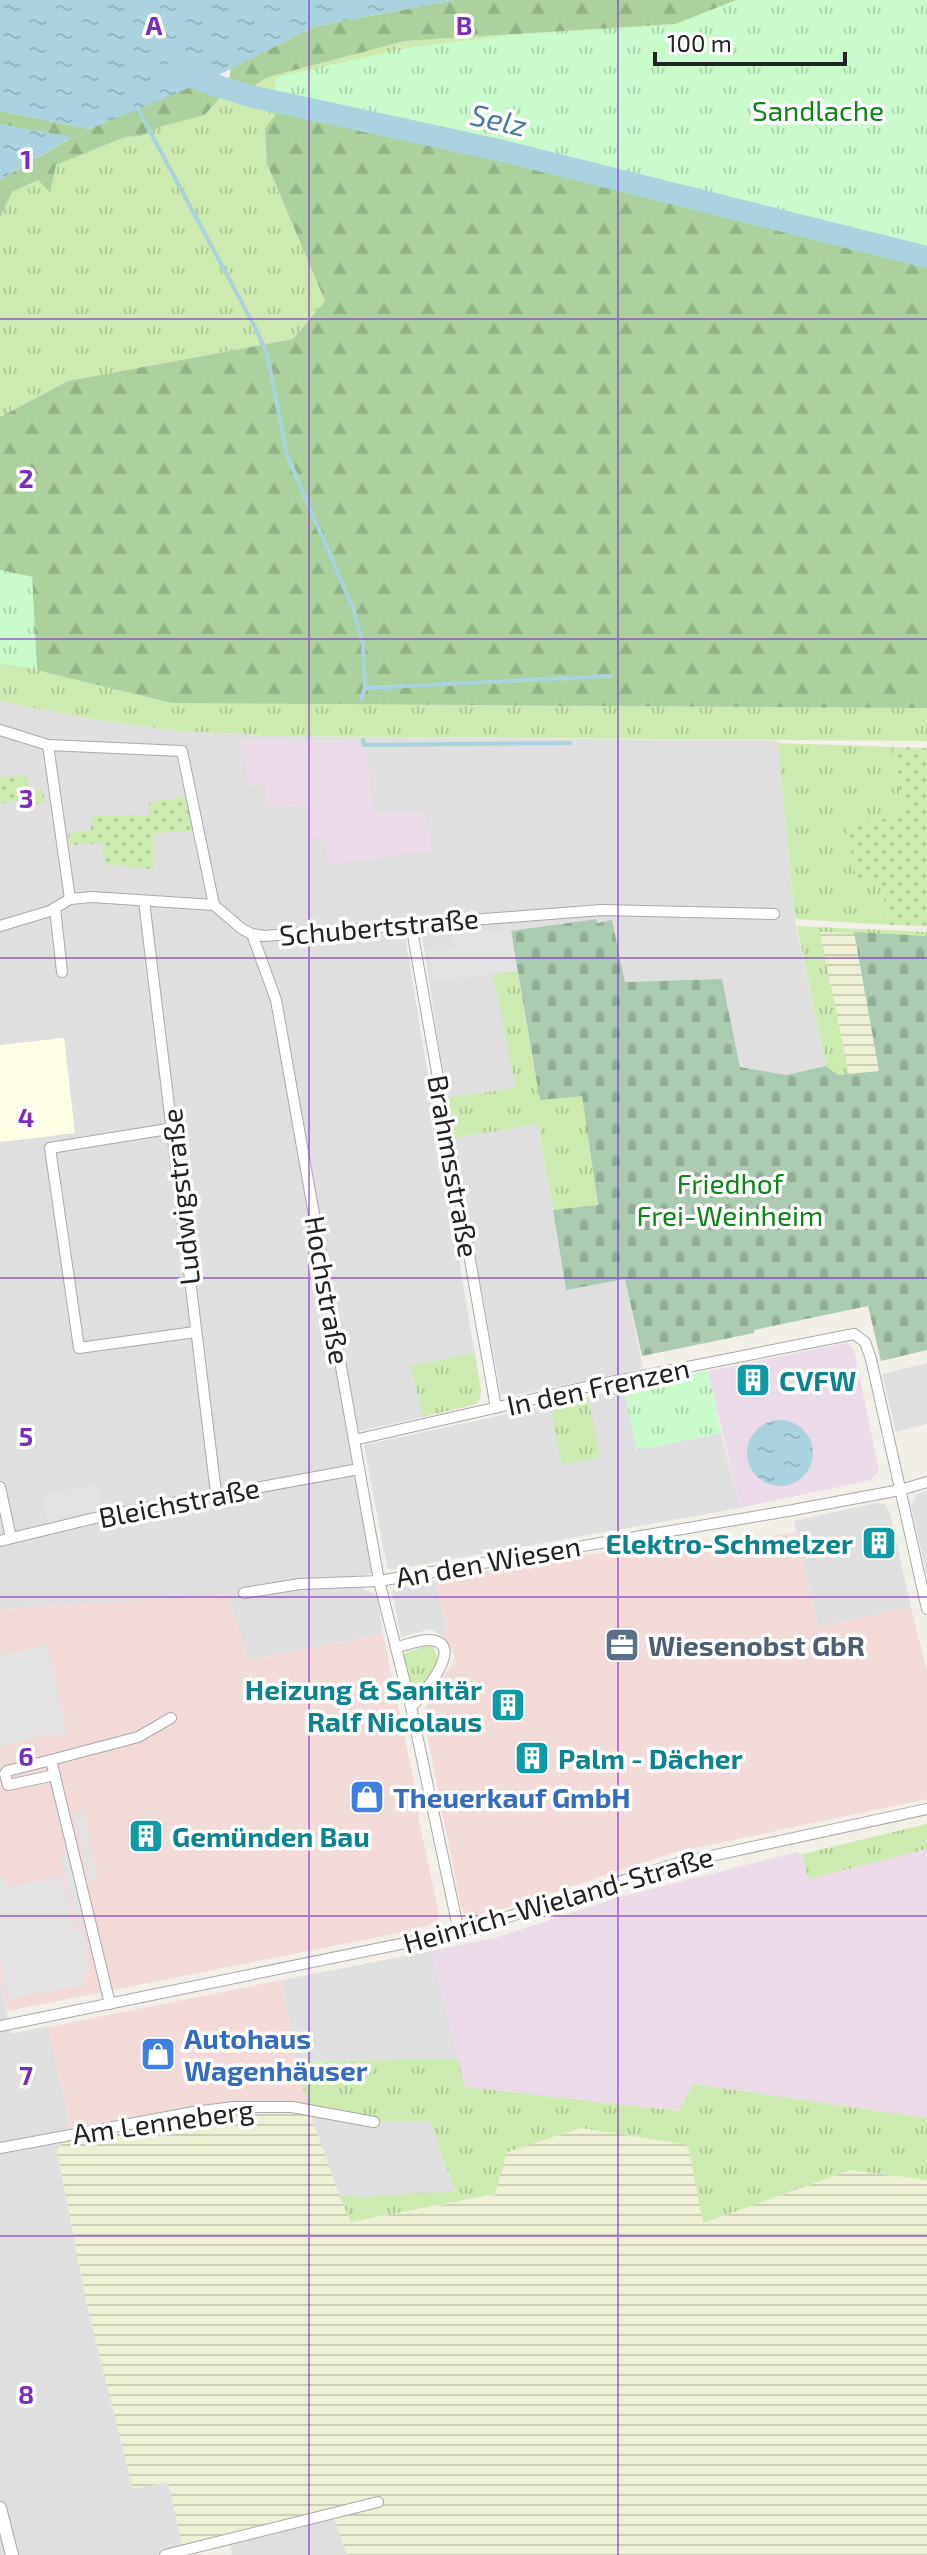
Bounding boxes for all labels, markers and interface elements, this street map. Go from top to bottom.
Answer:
text: A [146,9,163,40]
text: B [456,9,472,40]
scale bar [655,16,845,66]
text: 100 m [667,28,732,57]
park label: Sandlache [752,93,884,127]
water label: Selz [467,95,531,143]
text: 1 [20,143,32,174]
text: 2 [18,462,34,493]
text: 3 [19,782,33,813]
street label: Schubertstraße [278,900,480,952]
street label: Brahmsstraße [421,1072,487,1260]
text: 4 [18,1101,34,1132]
street label: Ludwigstraße [154,1107,206,1287]
park label: Friedhof Frei-Weinheim [637,1166,823,1232]
street label: Hochstraße [298,1213,358,1367]
street label: In den Frenzen [504,1350,692,1422]
building icon: CVFW [734,1361,772,1399]
place label: CVFW [779,1363,856,1397]
text: 5 [19,1420,33,1451]
street label: Bleichstraße [96,1470,262,1534]
building icon: Elektro-Schmelzer [860,1524,898,1562]
place label: Elektro-Schmelzer [606,1526,853,1560]
street label: An den Wiesen [393,1528,583,1594]
office icon: Wiesenobst GbR [603,1626,641,1664]
place label: Wiesenobst GbR [648,1628,865,1662]
place label: Heizung & Sanitär Ralf Nicolaus [245,1672,482,1738]
building icon: Heizung & Sanitär Ralf Nicolaus [489,1686,527,1724]
building icon: Palm - Dächer [513,1739,551,1777]
text: 6 [18,1740,34,1771]
place label: Palm - Dächer [558,1741,743,1775]
shop icon: Theuerkauf GmbH [348,1778,386,1816]
place label: Theuerkauf GmbH [393,1780,631,1814]
building icon: Gemünden Bau [127,1817,165,1855]
place label: Gemünden Bau [172,1819,370,1853]
street label: Heinrich-Wieland-Straße [399,1838,717,1960]
place label: Autohaus Wagenhäuser [184,2021,368,2087]
shop icon: Autohaus Wagenhäuser [139,2035,177,2073]
text: 7 [19,2059,33,2090]
street label: Am Lenneberg [70,2091,256,2151]
text: 8 [18,2378,34,2409]

